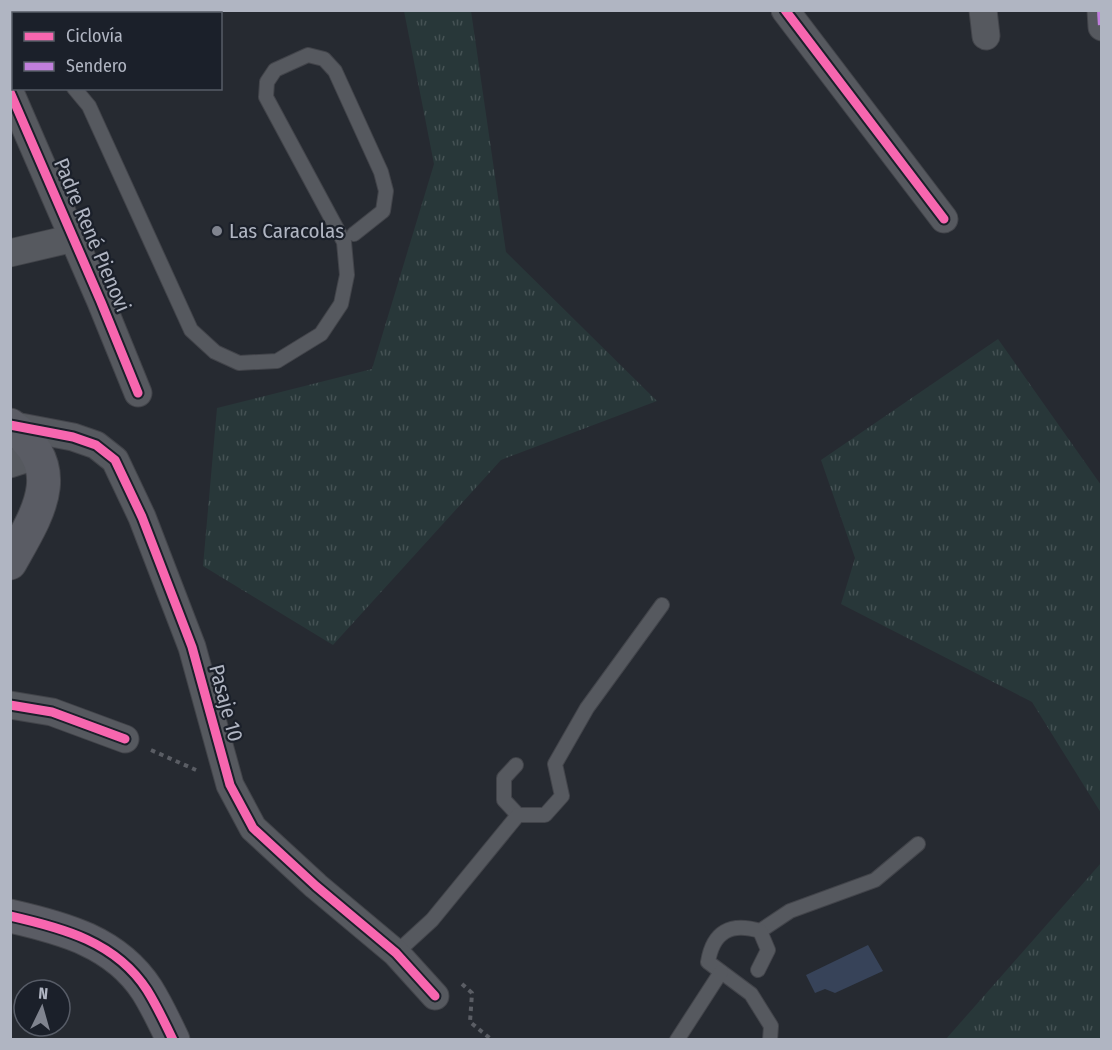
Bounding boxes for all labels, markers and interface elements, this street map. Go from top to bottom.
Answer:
legend [12,12,222,90]
text: Ciclovía [66,25,123,47]
text: Sendero [66,55,127,77]
street label: Padre René Pienovi [48,154,136,316]
place label: Las Caracolas [229,218,344,244]
marker: Las Caracolas [210,224,224,238]
street label: Pasaje 10 [203,662,249,744]
north arrow [12,978,72,1038]
text: N [38,984,49,1003]

